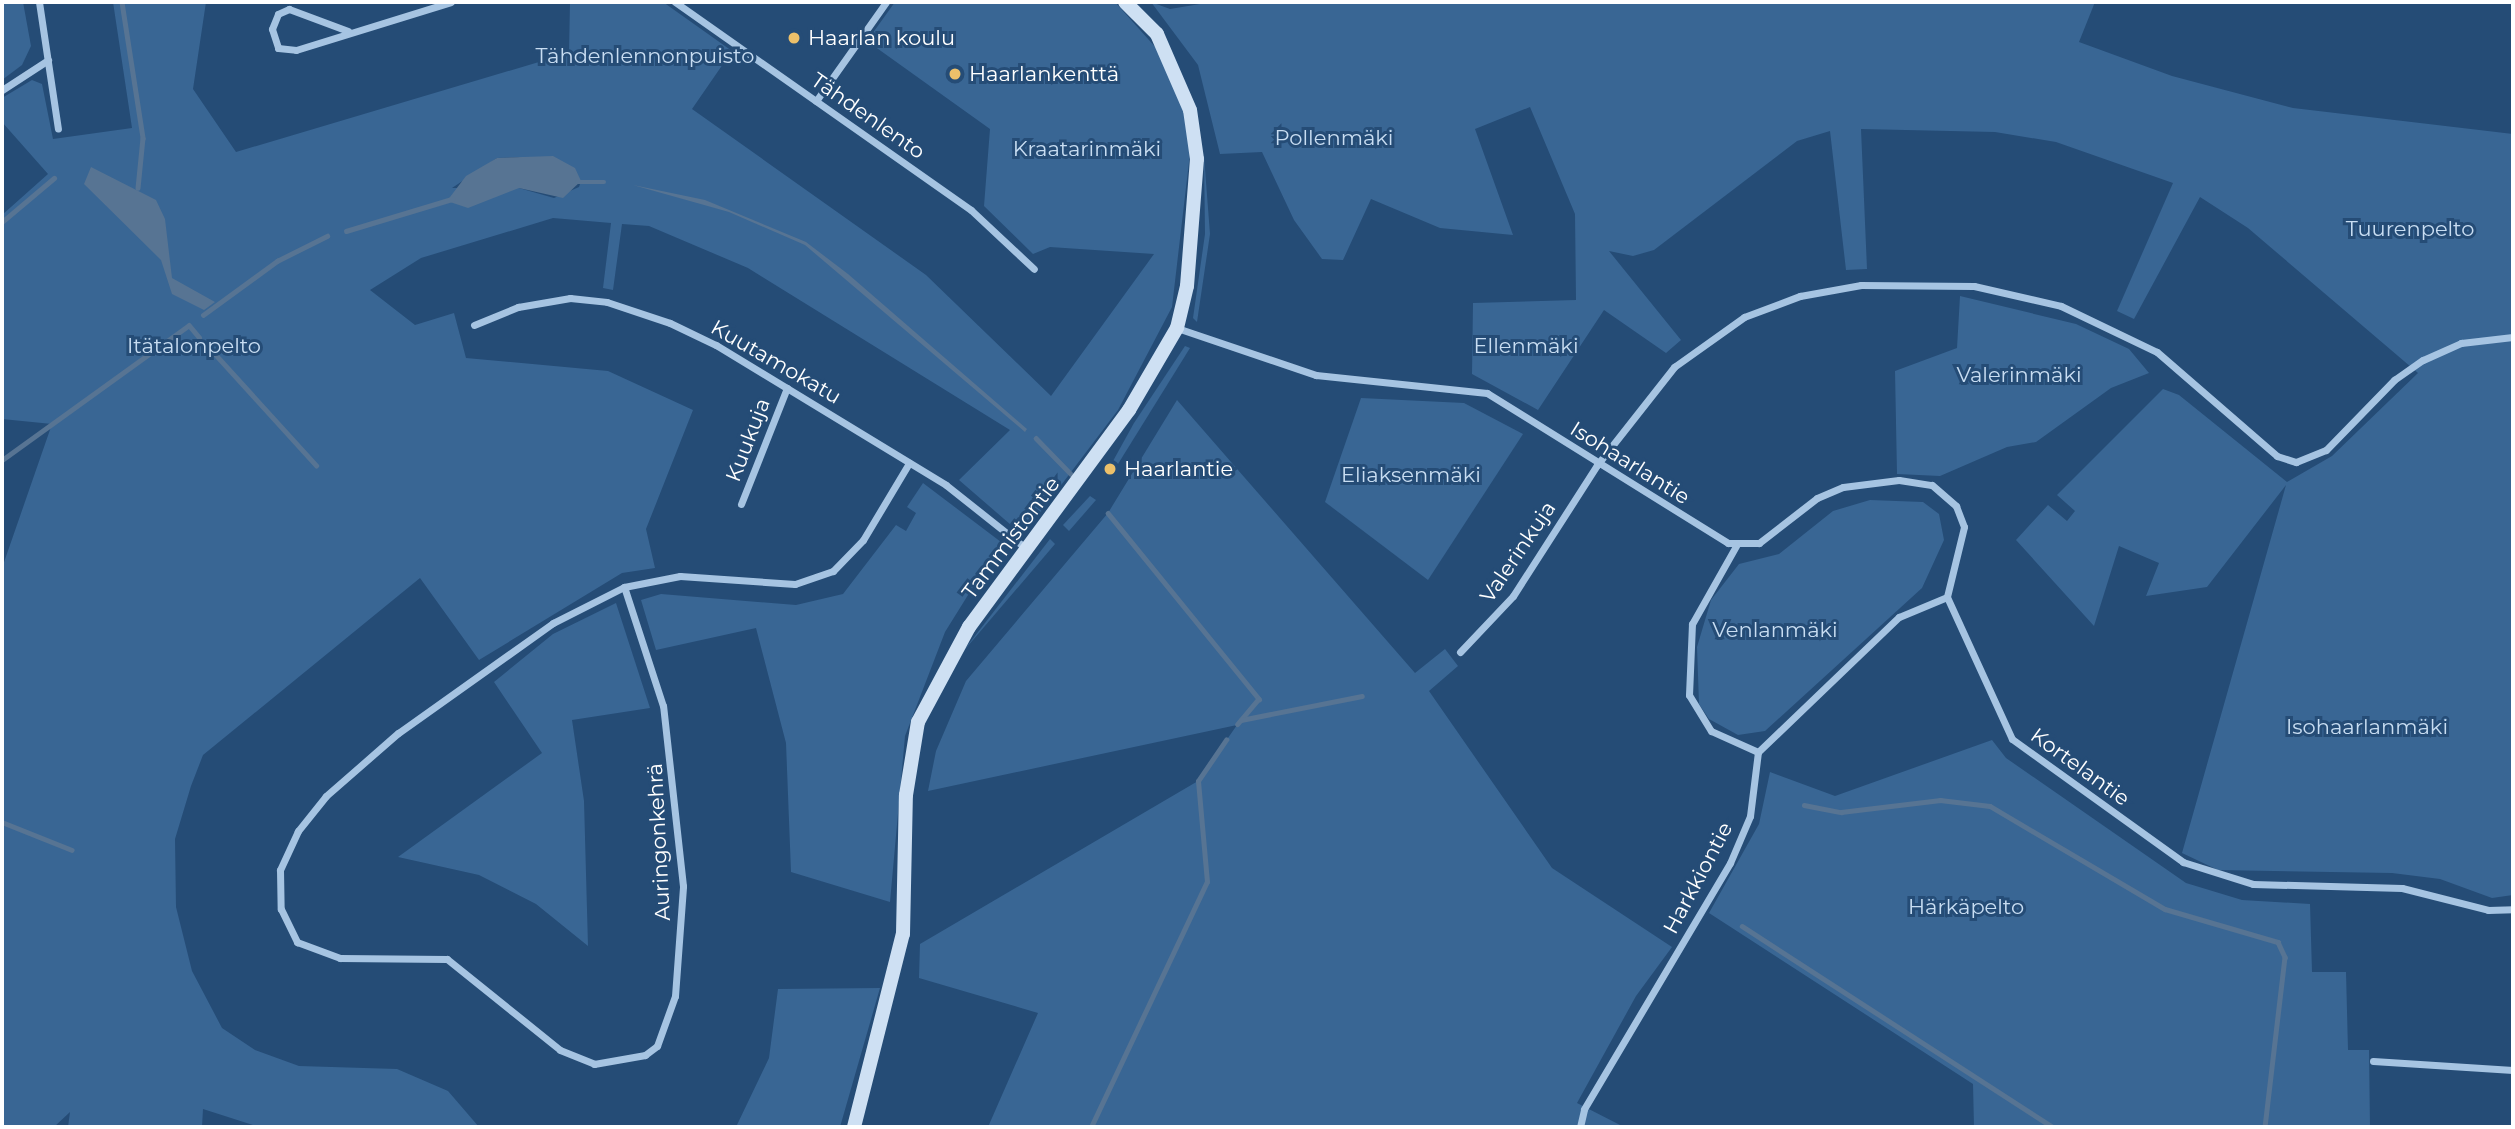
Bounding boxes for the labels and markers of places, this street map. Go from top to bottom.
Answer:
place label: Haarlan koulu [808,25,955,51]
marker: Haarlan koulu [786,30,802,46]
place label: Haarlankenttä [969,61,1119,87]
marker: Haarlankenttä [947,66,963,82]
place label: Haarlantie [1124,456,1233,482]
marker: Haarlantie [1102,461,1118,477]

